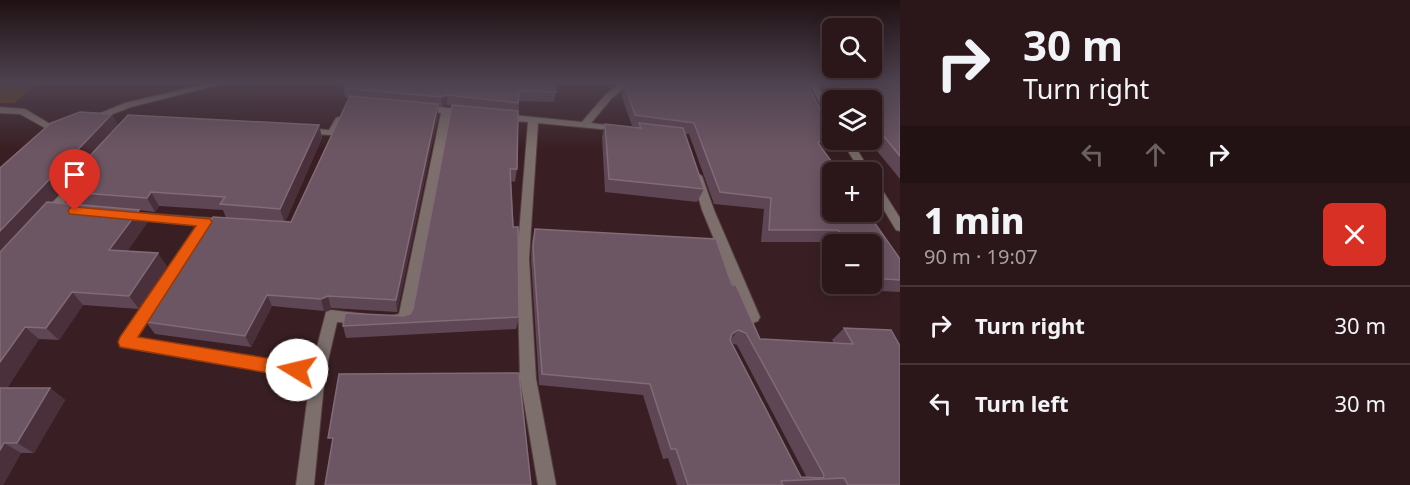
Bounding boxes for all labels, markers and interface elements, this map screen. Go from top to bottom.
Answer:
text: 30 m [1023,16,1123,73]
map controls [822,18,882,294]
button: search [822,18,882,78]
icon: right [924,24,1002,102]
text: Turn right [1023,70,1149,107]
button: layers [822,90,882,150]
icon: left [1076,138,1109,171]
icon: ahead [1139,138,1172,171]
icon: right [1202,138,1235,171]
pin [49,149,100,211]
icon: arrive [58,158,91,191]
button: + [822,162,882,222]
text: 1 min [924,196,1025,245]
button: close [1323,203,1386,266]
button: − [822,234,882,294]
text: 90 m · 19:07 [924,243,1038,270]
icon: right [924,309,957,342]
text: Turn right [975,310,1085,340]
text: 30 m [1335,310,1386,340]
position arrow [265,338,329,402]
icon: left [924,387,957,420]
text: Turn left [975,388,1069,418]
text: 30 m [1335,388,1386,418]

